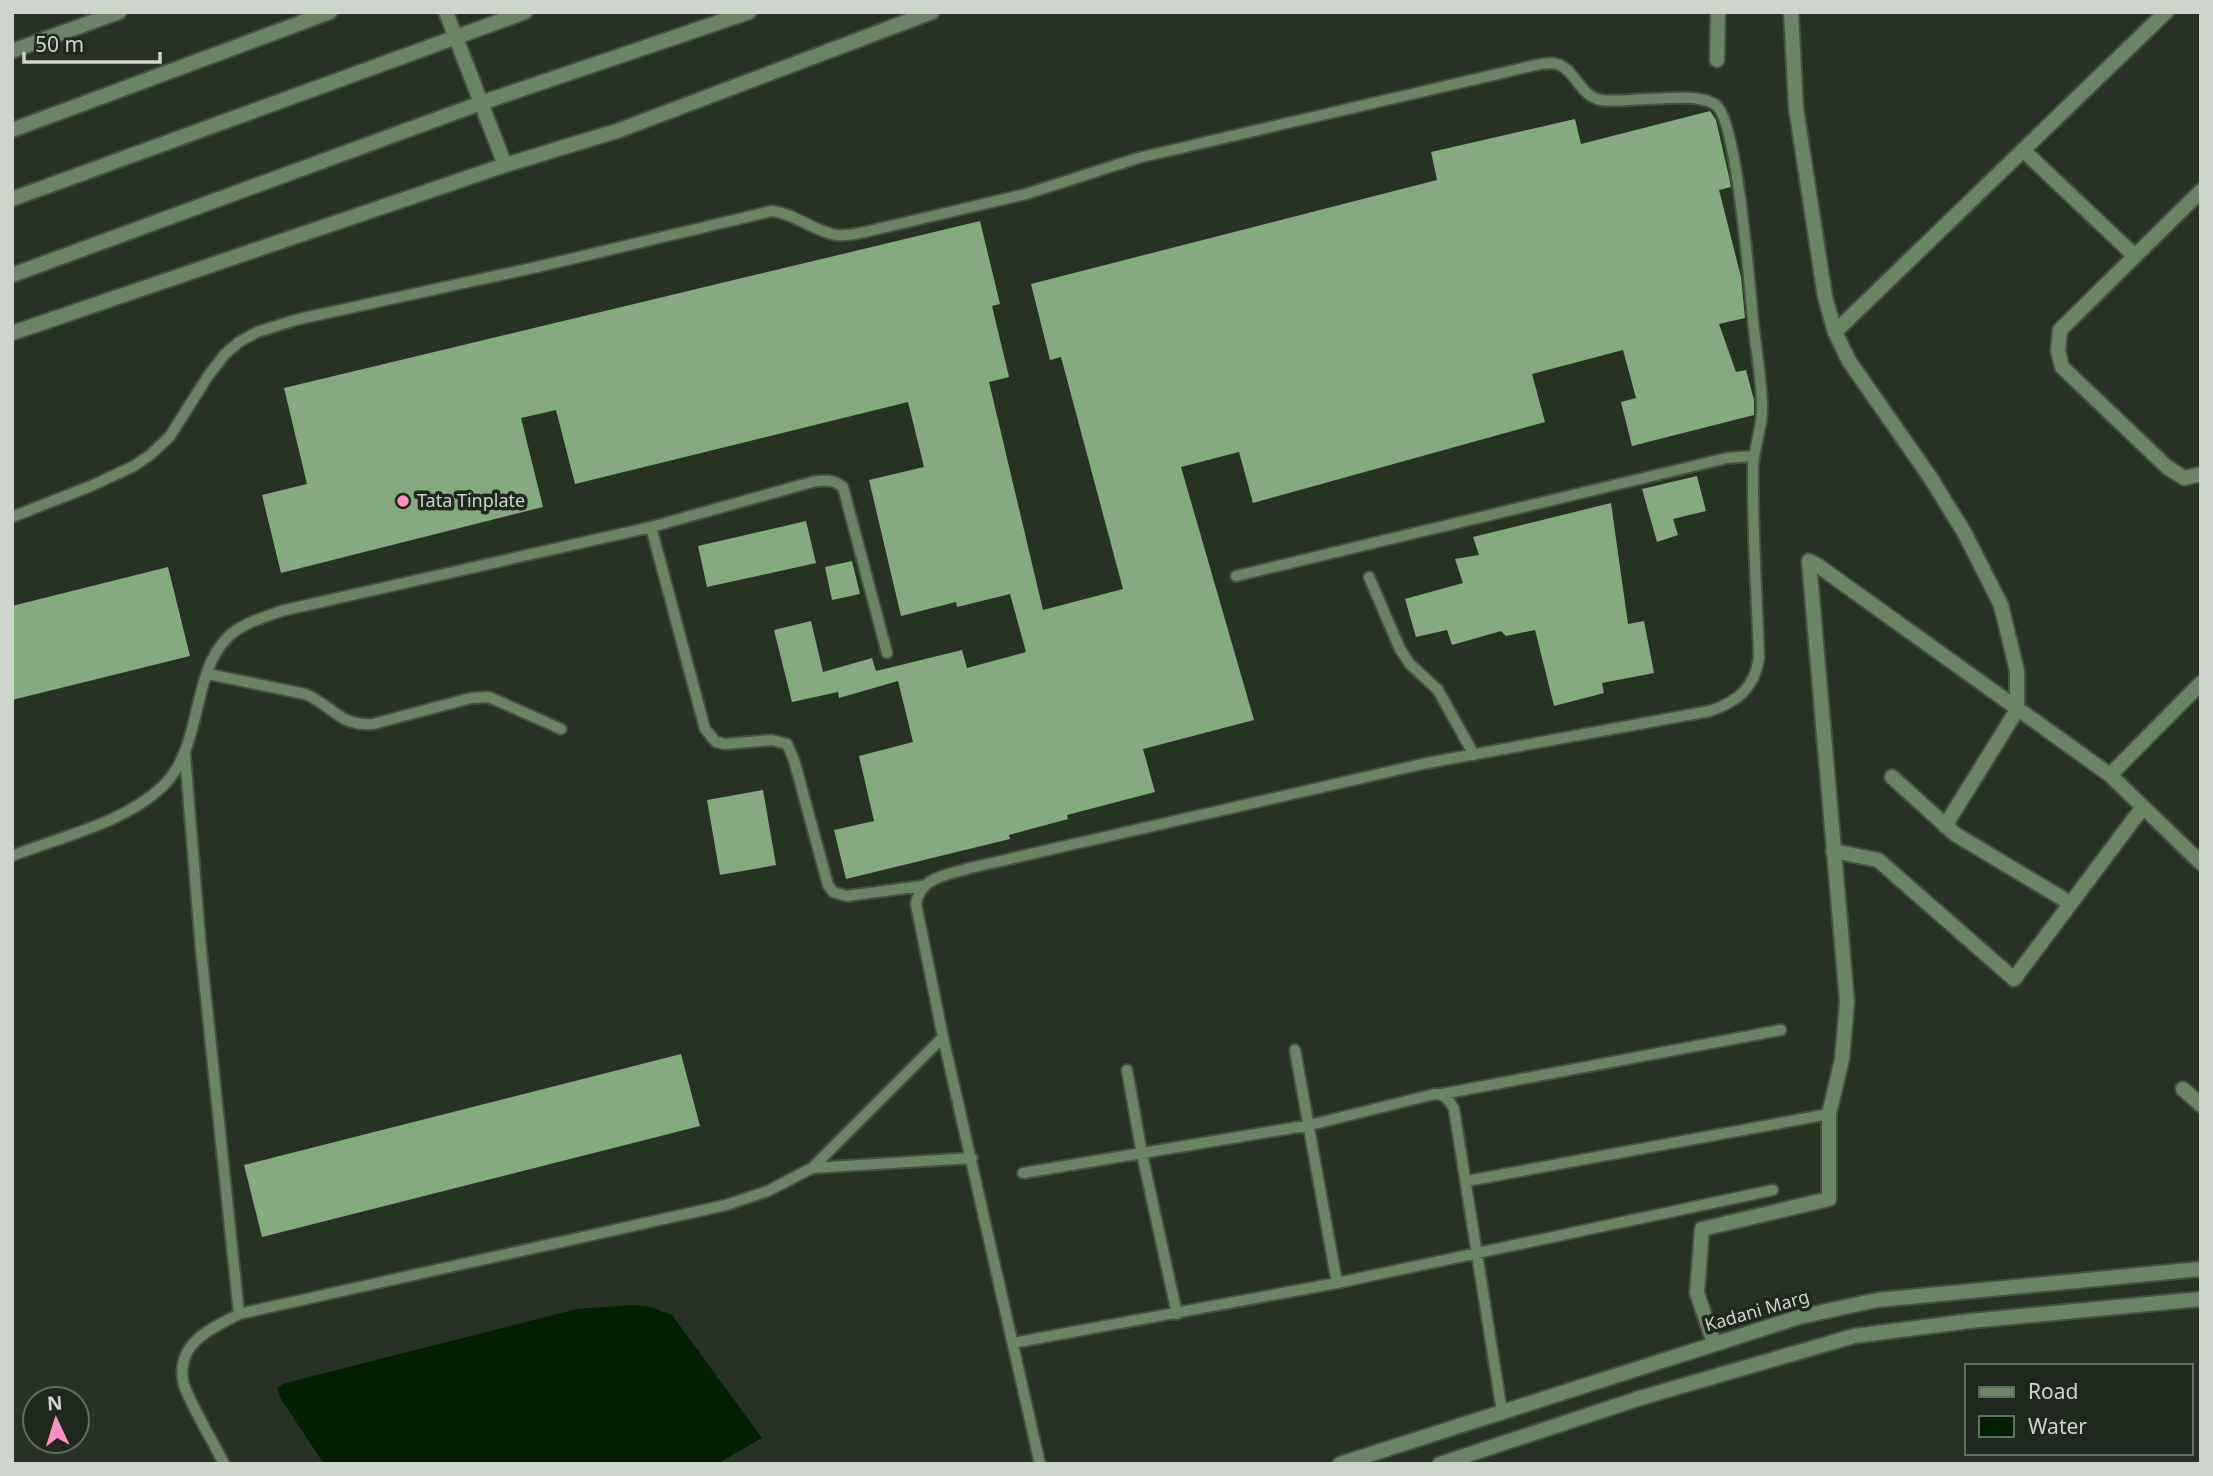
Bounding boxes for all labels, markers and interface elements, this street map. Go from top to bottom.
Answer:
scale bar [24,21,161,65]
text: 50 m [35,30,84,58]
place label: Tata Tinplate [417,488,525,512]
marker: Tata Tinplate [395,493,411,509]
street label: Kadani Marg [1702,1284,1812,1336]
legend [1965,1364,2192,1455]
text: Road [2028,1377,2078,1405]
north arrow [21,1385,91,1455]
text: N [46,1390,63,1417]
text: Water [2028,1412,2087,1440]

